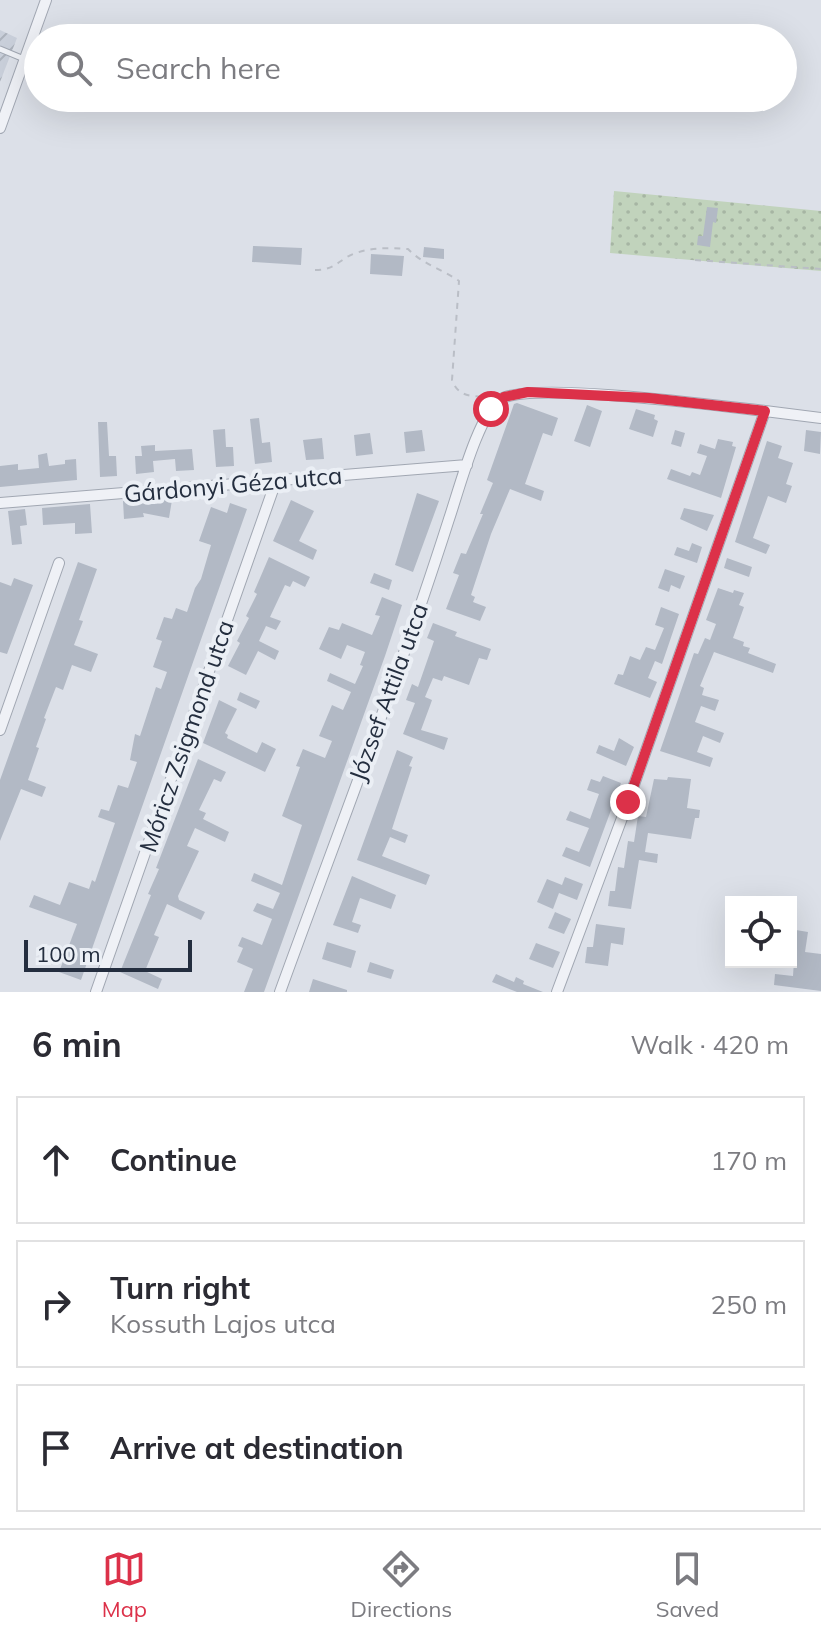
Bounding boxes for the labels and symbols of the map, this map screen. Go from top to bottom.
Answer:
route start [473,391,509,427]
street label: Gárdonyi Géza utca [123,460,343,508]
street label: József Attila utca [342,599,434,785]
street label: Móricz Zsigmond utca [132,616,240,856]
route end [610,784,646,820]
scale bar [24,936,192,972]

